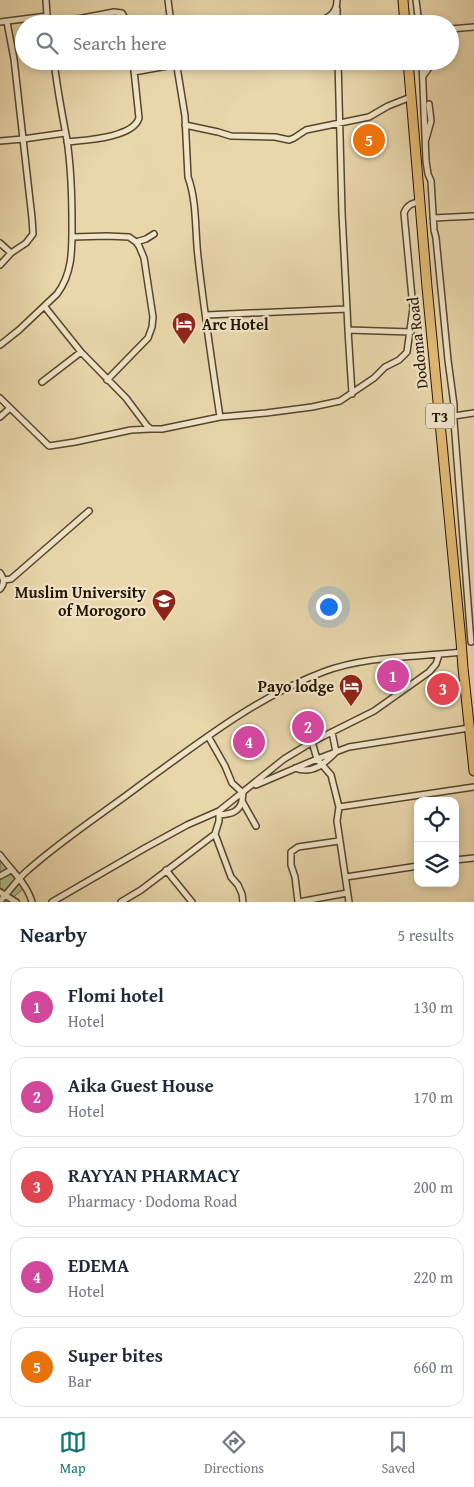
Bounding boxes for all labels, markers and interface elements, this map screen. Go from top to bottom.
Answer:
search box [15,15,459,70]
icon: search [33,29,61,57]
text: Search here [73,29,167,57]
pin: 5 [353,121,385,159]
street label: Dodoma Road [400,295,434,390]
hotel icon: Arc Hotel [171,311,197,345]
place label: Arc Hotel [202,312,269,336]
road number: T3 [426,404,454,428]
place label: Muslim University of Morogoro [15,580,147,622]
school or university icon: Muslim University of Morogoro [151,588,177,622]
your location [316,594,342,620]
pin: 1 [377,657,409,695]
pin: 3 [427,670,459,708]
hotel icon: Payo lodge [338,673,364,707]
place label: Payo lodge [258,674,334,698]
pin: 2 [292,708,324,746]
pin: 4 [233,723,265,761]
map controls [414,797,459,887]
button: locate [414,797,459,842]
button: layers [414,842,459,887]
text: Nearby [20,919,87,950]
text: 5 results [397,923,454,947]
text: Flomi hotel [68,981,164,1009]
text: 1 [33,995,41,1019]
text: 130 m [413,995,453,1019]
text: Hotel [68,1009,104,1033]
text: Aika Guest House [68,1071,214,1099]
text: 2 [33,1085,41,1109]
text: 170 m [413,1085,453,1109]
text: Hotel [68,1099,104,1123]
text: RAYYAN PHARMACY [68,1161,240,1189]
text: 3 [33,1175,41,1199]
text: 200 m [413,1175,453,1199]
text: Pharmacy · Dodoma Road [68,1189,237,1213]
text: EDEMA [68,1251,129,1279]
text: 4 [33,1265,41,1289]
text: 220 m [413,1265,453,1289]
text: Hotel [68,1279,104,1303]
text: Super bites [68,1341,163,1369]
text: 5 [33,1355,41,1379]
text: 660 m [413,1355,453,1379]
text: Bar [68,1369,91,1393]
tab: Map [59,1428,87,1478]
tab: Directions [204,1428,264,1478]
tab: Saved [381,1428,415,1478]

